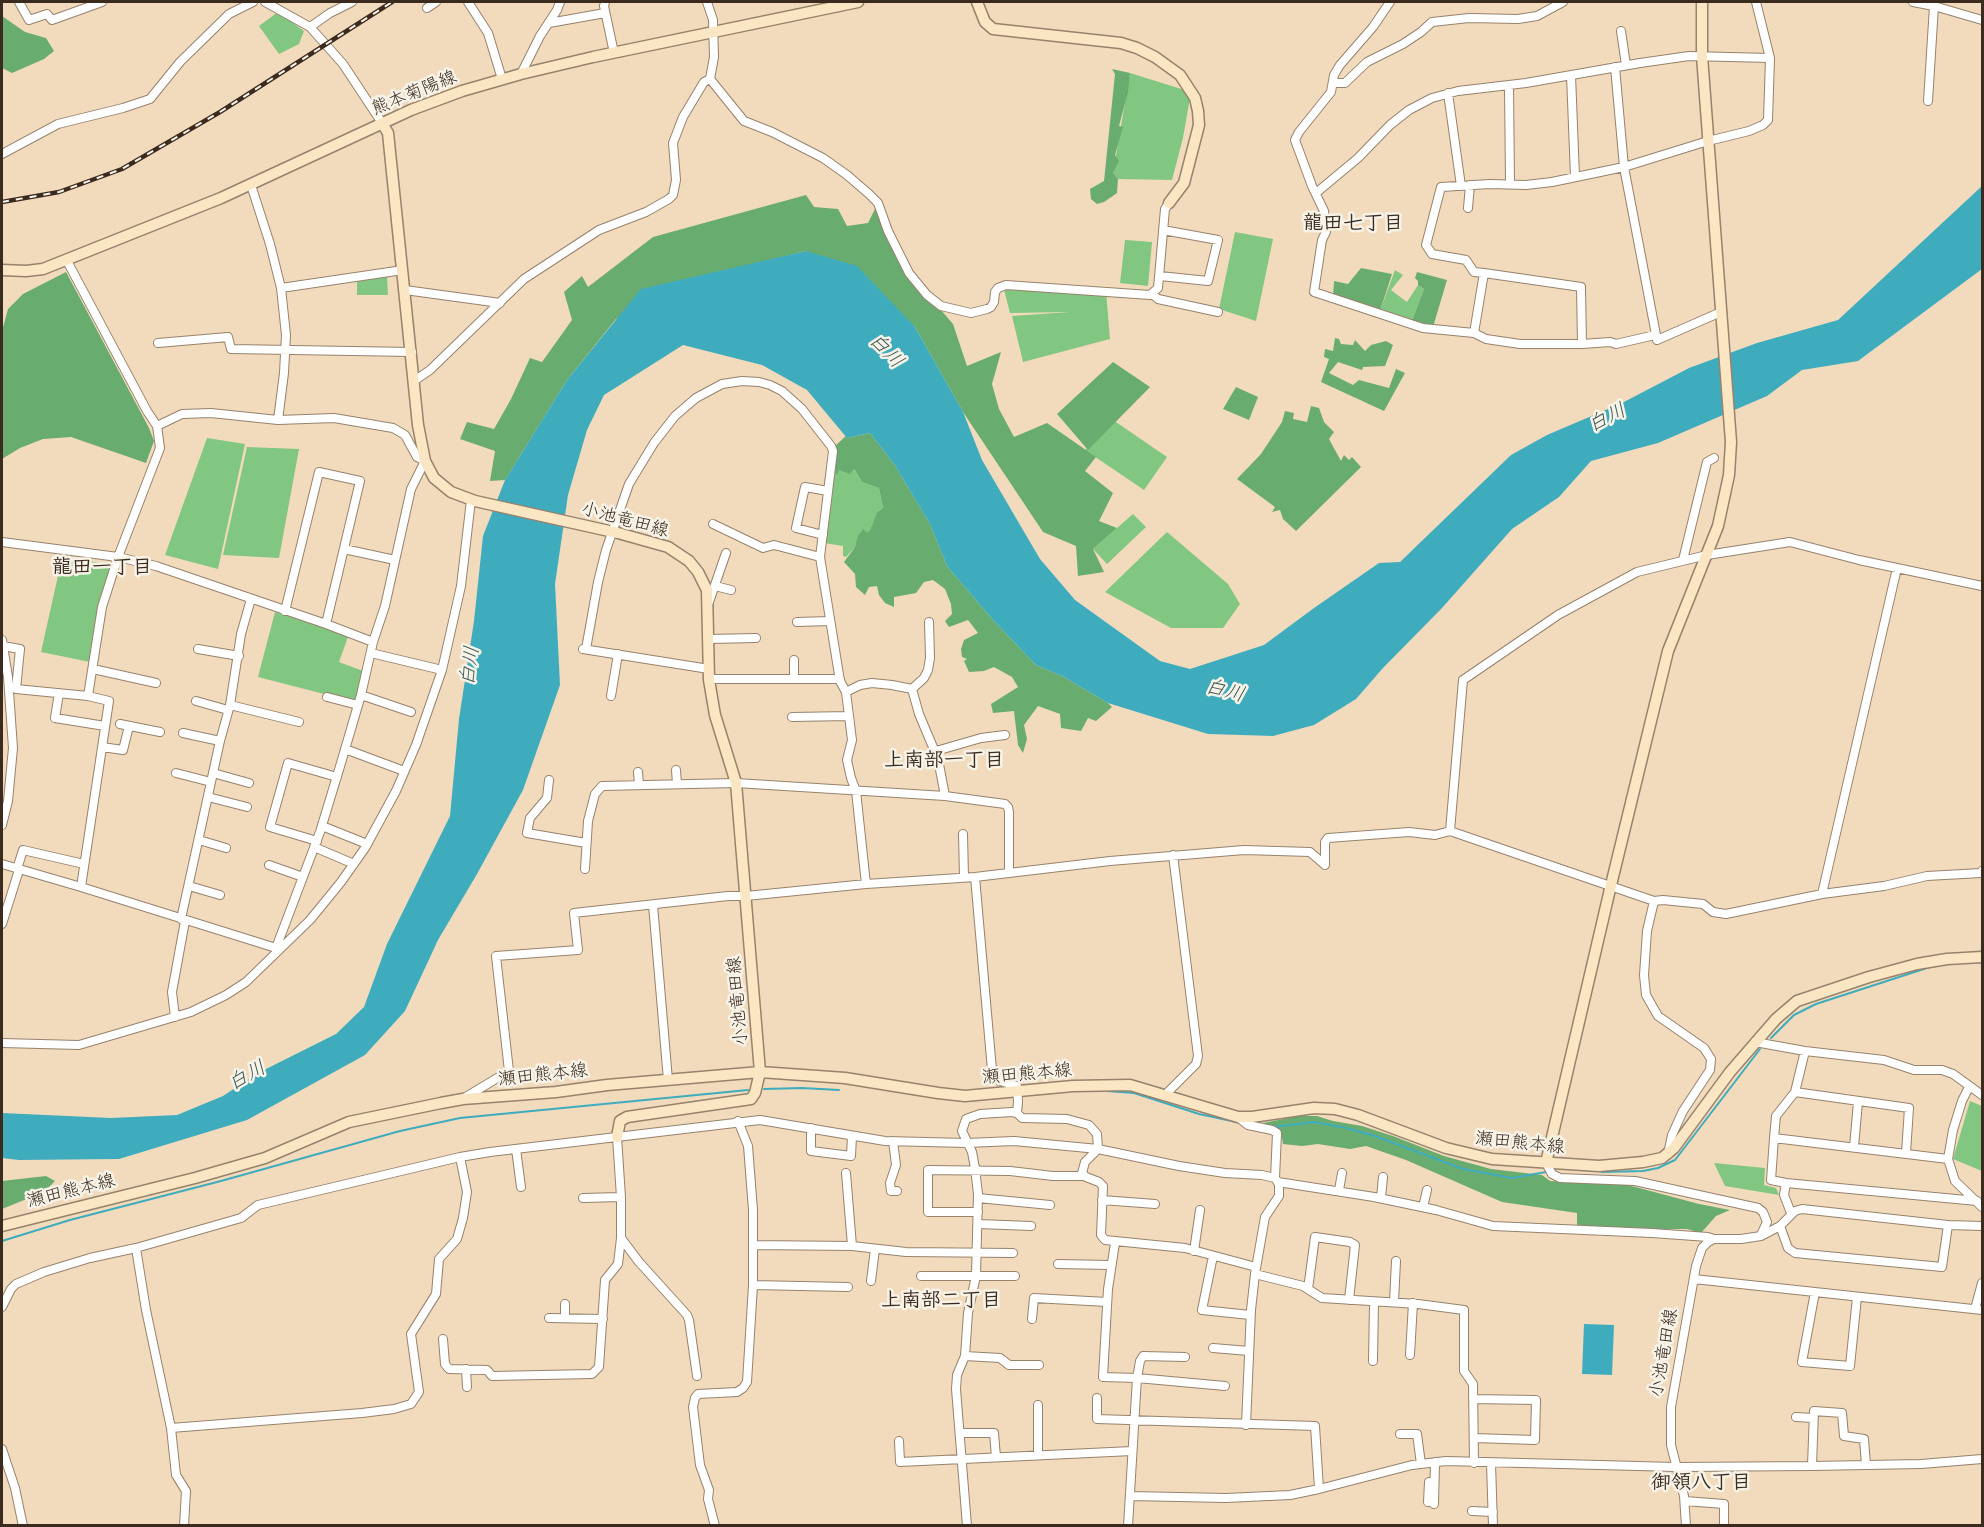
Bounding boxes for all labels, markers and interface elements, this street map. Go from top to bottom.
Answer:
street label: 熊本菊陽線 [368,66,460,120]
district label: 龍田七丁目 [1303,211,1403,235]
water label: 白川 [863,328,909,374]
water label: 白川 [1584,398,1630,438]
street label: 小池竜田線 [579,498,671,542]
district label: 龍田一丁目 [52,555,152,579]
water label: 白川 [455,645,485,687]
water label: 白川 [1203,674,1247,708]
district label: 上南部一丁目 [884,748,1004,772]
street label: 小池竜田線 [723,955,753,1047]
water label: 白川 [224,1056,270,1096]
street label: 瀬田熊本線 [981,1059,1073,1089]
street label: 瀬田熊本線 [497,1060,589,1090]
street label: 瀬田熊本線 [1474,1128,1566,1158]
street label: 瀬田熊本線 [25,1170,117,1212]
district label: 上南部二丁目 [881,1288,1001,1312]
street label: 小池竜田線 [1646,1307,1682,1399]
district label: 御領八丁目 [1651,1470,1751,1494]

